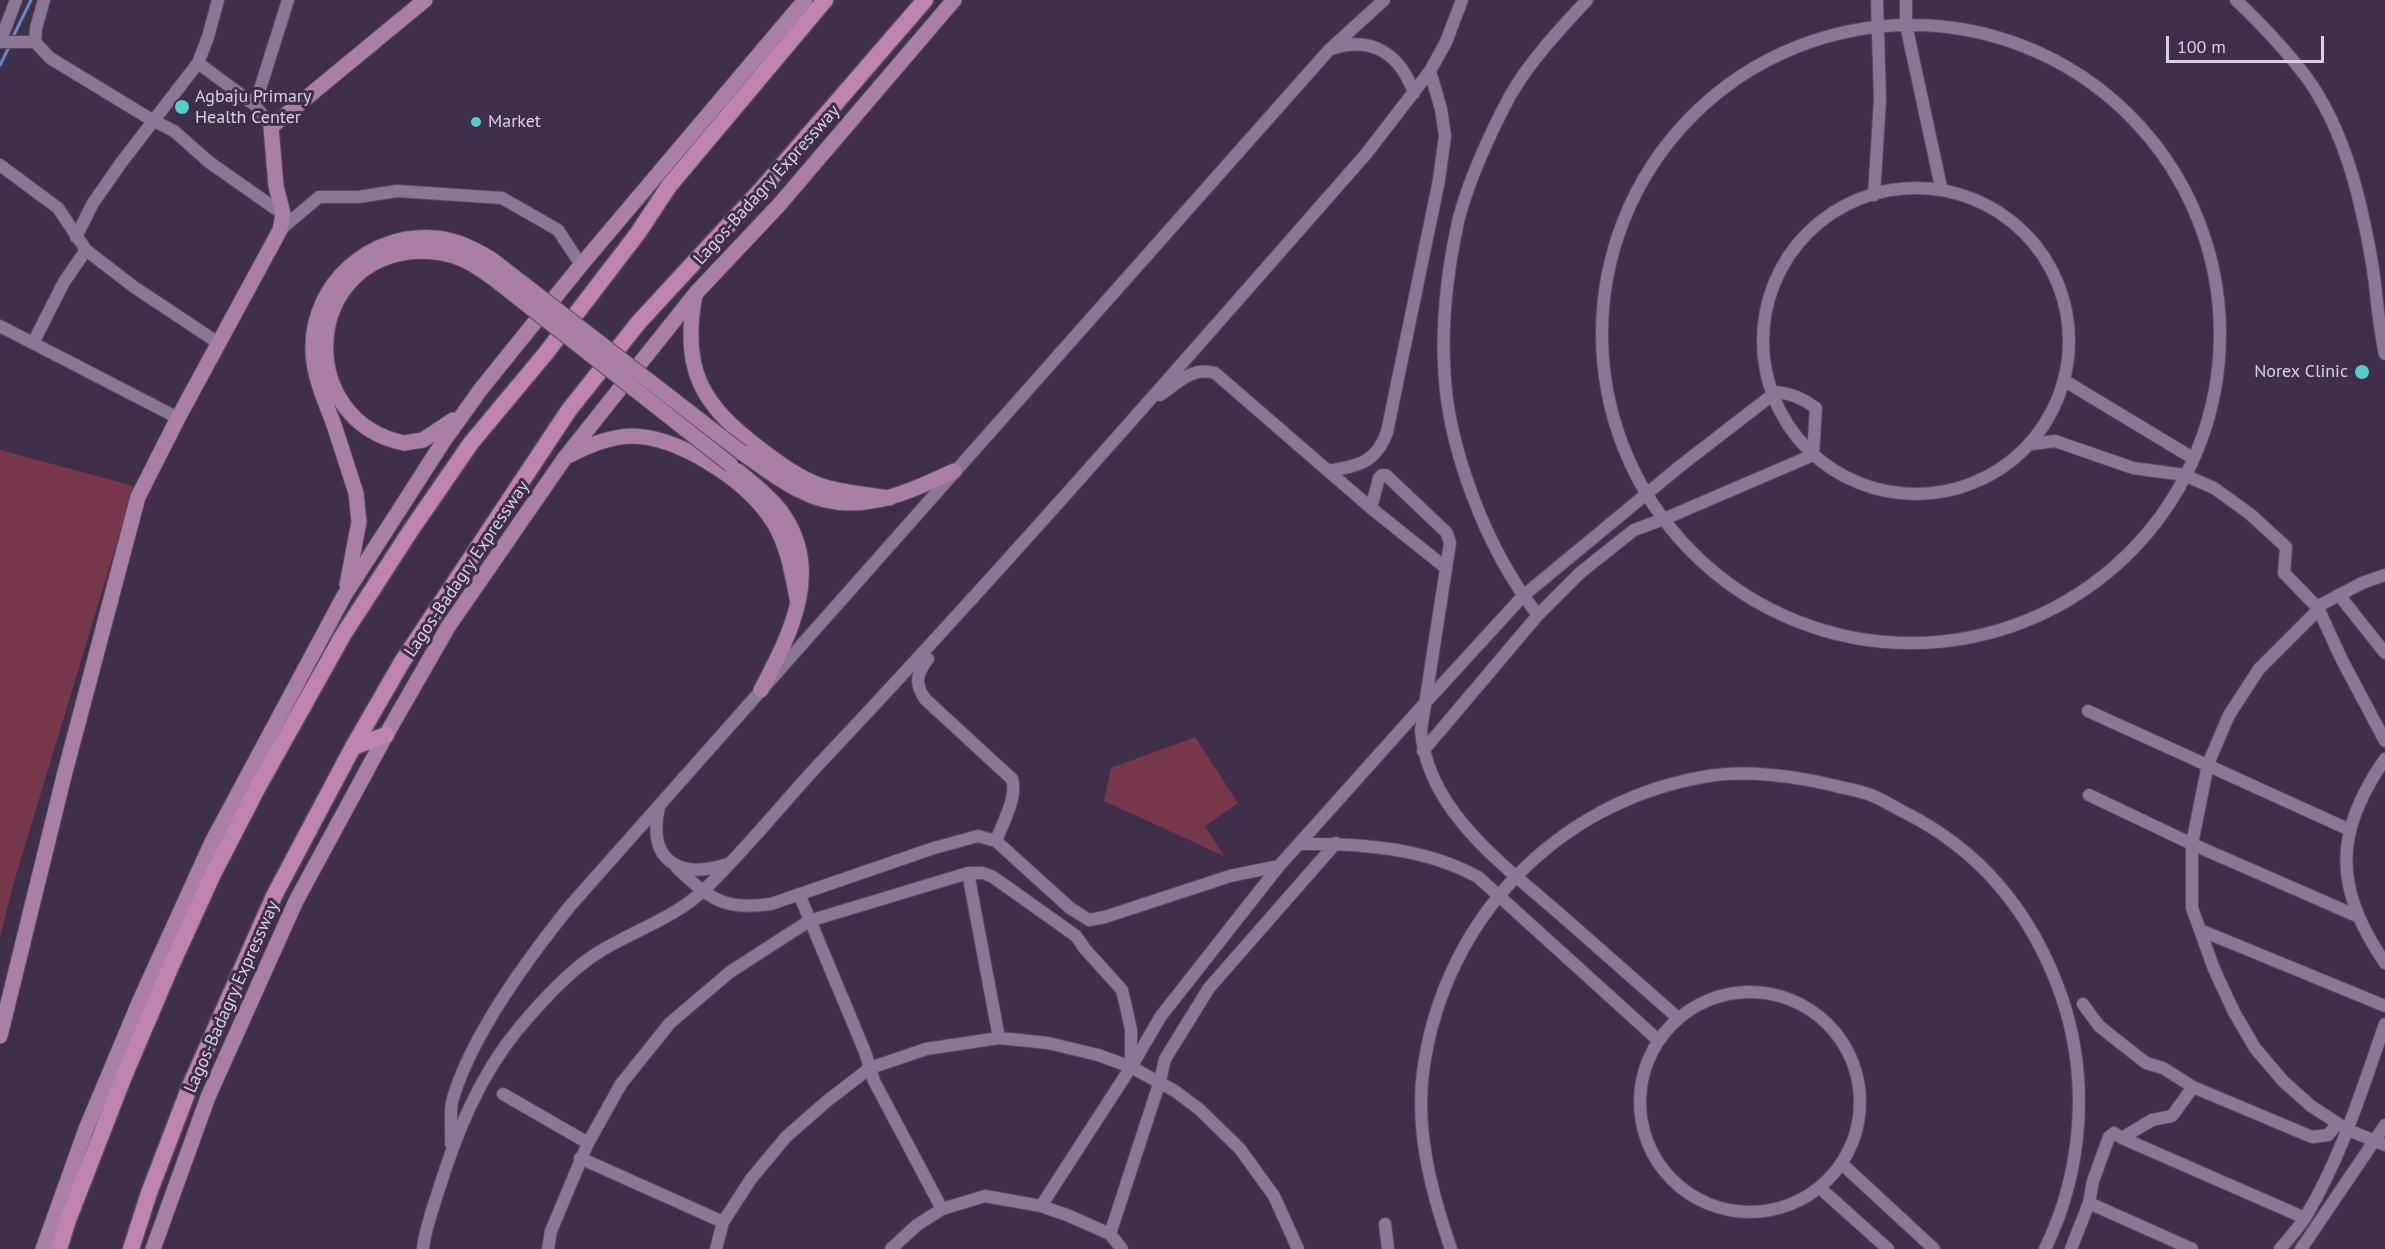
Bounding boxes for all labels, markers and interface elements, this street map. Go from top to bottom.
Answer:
scale bar [2169,24,2326,62]
text: 100 m [2177,35,2226,58]
place label: Agbaju Primary Health Center [195,86,311,128]
marker: Agbaju Primary Health Center [173,98,191,116]
street label: Lagos-Badagry Expressway [689,101,845,269]
place label: Market [488,111,541,133]
marker: Market [469,115,483,129]
place label: Norex Clinic [2254,361,2348,383]
marker: Norex Clinic [2353,363,2371,381]
street label: Lagos-Badagry Expressway [400,477,534,661]
street label: Lagos-Badagry Expressway [180,898,284,1096]

